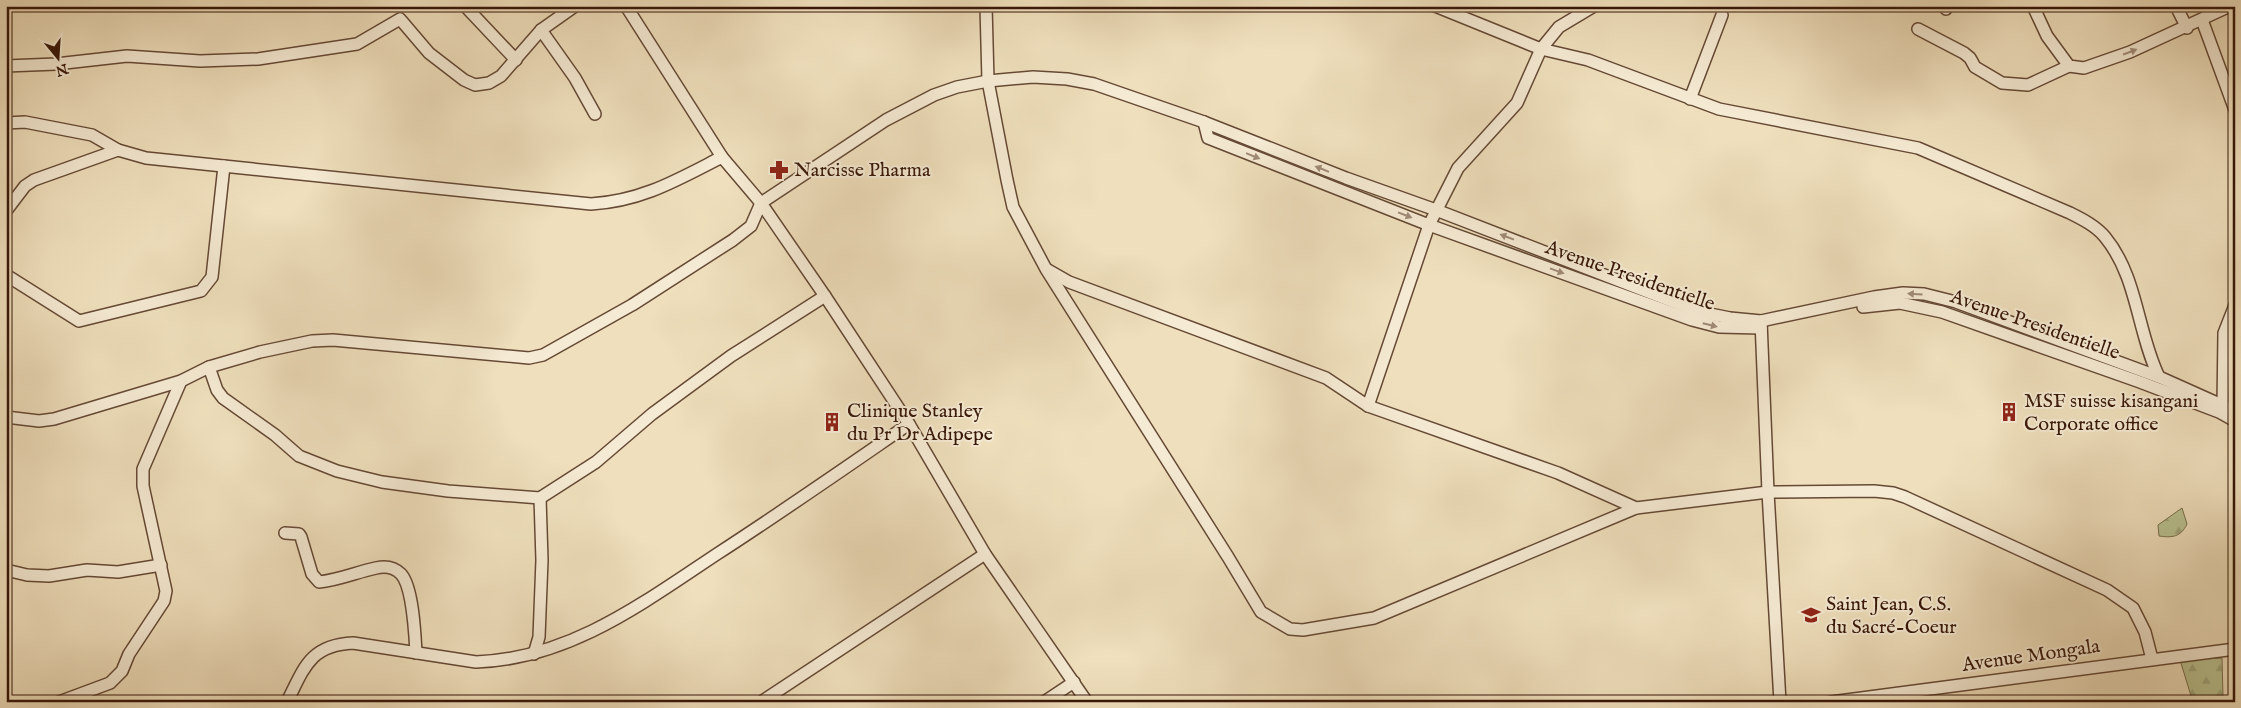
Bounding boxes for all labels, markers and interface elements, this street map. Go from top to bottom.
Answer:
north arrow [32,32,82,82]
one-way arrow [2123,48,2138,56]
text: N [53,59,71,80]
one-way arrow [1246,152,1261,160]
place label: Narcisse Pharma [794,158,931,183]
pharmacy icon: Narcisse Pharma [768,159,790,181]
one-way arrow [1314,165,1329,173]
one-way arrow [1397,212,1412,220]
one-way arrow [1499,233,1514,241]
street label: Avenue Presidentielle [1541,235,1718,317]
one-way arrow [1550,267,1565,275]
street label: Avenue Presidentielle [1946,284,2123,366]
one-way arrow [1906,289,1922,297]
one-way arrow [1703,321,1718,329]
place label: MSF suisse kisangani Corporate office [2024,389,2198,437]
place label: Clinique Stanley du Pr Dr Adipepe [847,399,993,447]
building icon: MSF suisse kisangani Corporate office [1998,401,2020,423]
building icon: Clinique Stanley du Pr Dr Adipepe [821,411,843,433]
place label: Saint Jean, C.S. du Sacré-Coeur [1826,592,1957,640]
school or university icon: Saint Jean, C.S. du Sacré-Coeur [1800,604,1822,626]
street label: Avenue Mongala [1959,634,2102,678]

